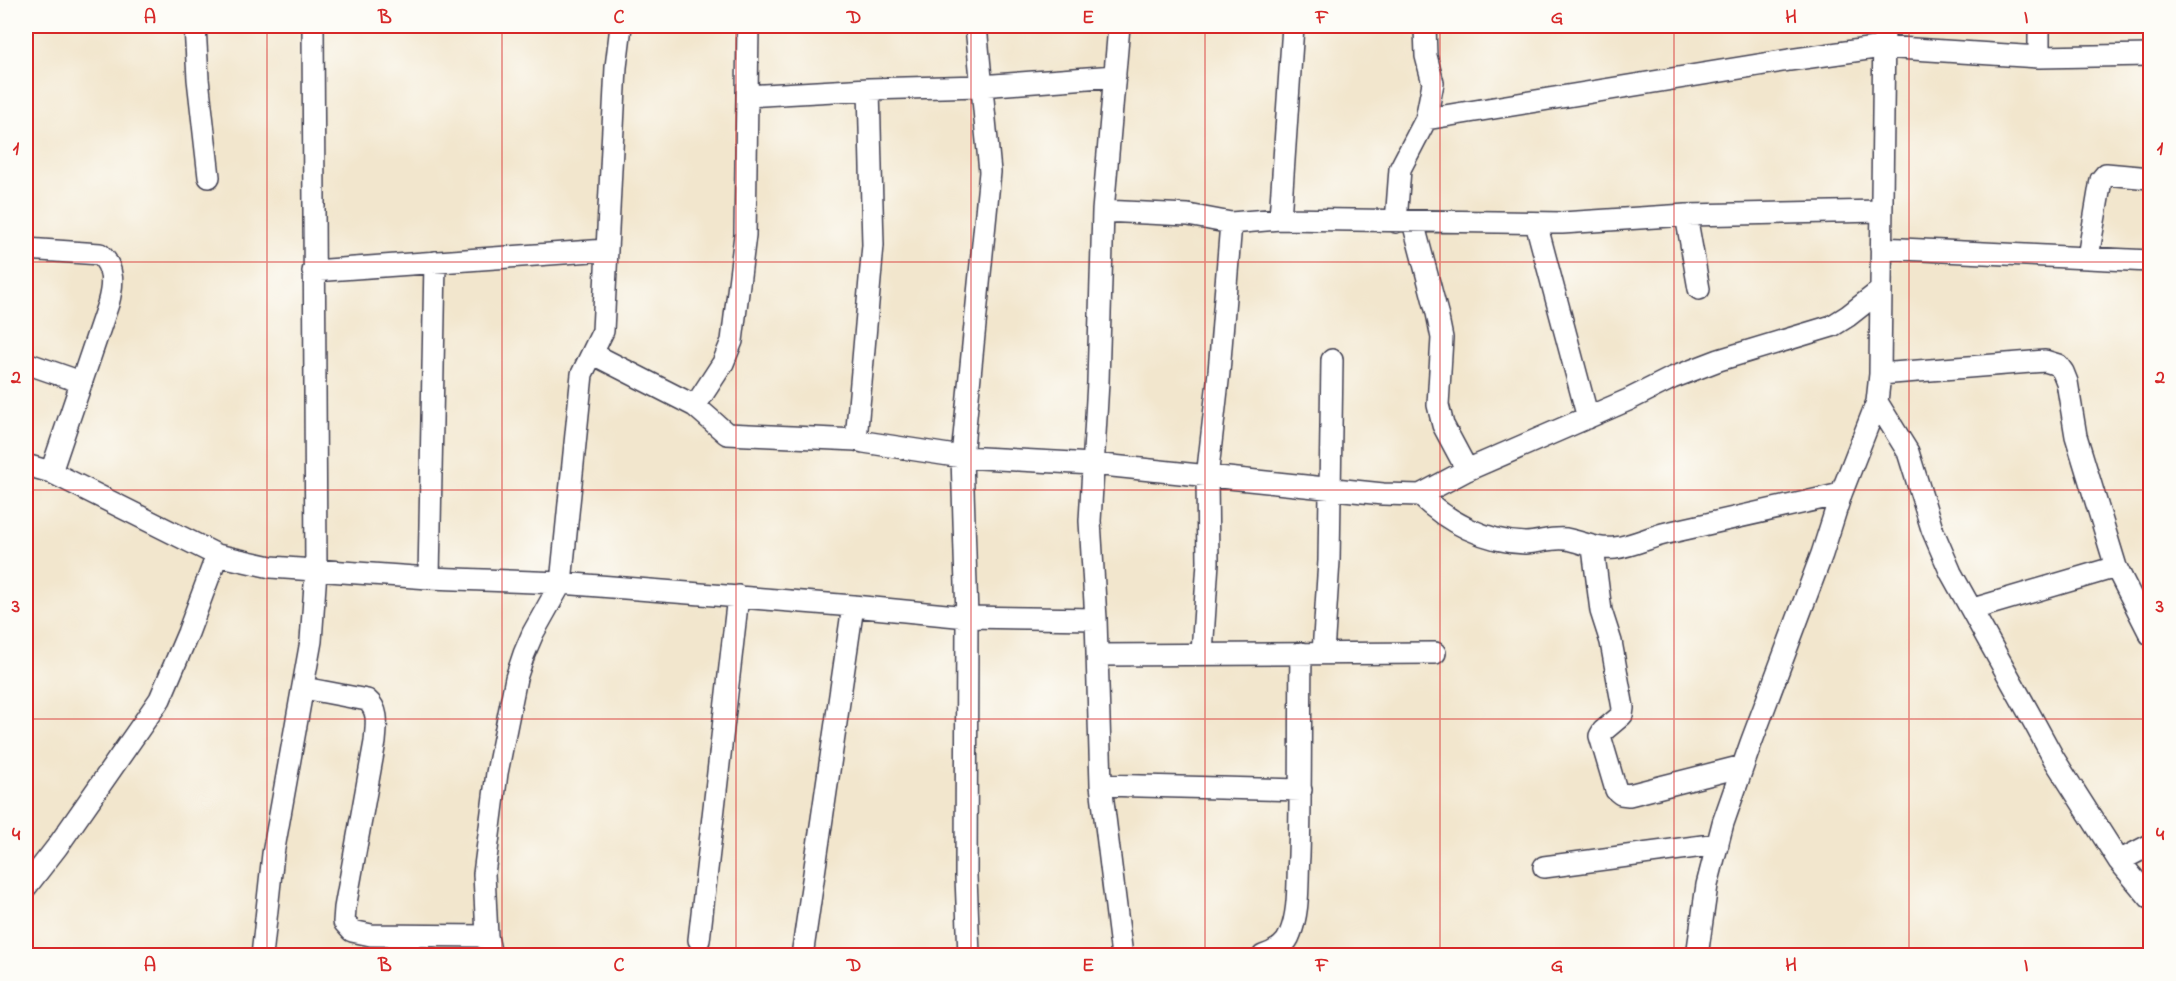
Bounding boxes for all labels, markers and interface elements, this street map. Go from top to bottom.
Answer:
text: A [144,4,156,33]
text: B [377,4,392,33]
text: C [614,4,625,33]
text: D [846,4,861,33]
text: E [1082,4,1094,33]
text: F [1315,4,1329,33]
text: G [1551,4,1564,33]
text: H [1785,4,1797,33]
text: I [2024,4,2029,33]
text: 1 [13,135,20,164]
text: 1 [2157,135,2164,164]
text: 2 [10,364,21,393]
text: 2 [2154,364,2165,393]
text: 3 [11,593,20,622]
text: 3 [2155,593,2164,622]
text: 4 [12,821,21,850]
text: 4 [2156,821,2165,850]
text: A [144,952,156,981]
text: B [377,952,392,981]
text: C [614,952,625,981]
text: D [846,952,861,981]
text: E [1082,952,1094,981]
text: F [1315,952,1329,981]
text: G [1551,952,1564,981]
text: H [1785,952,1797,981]
text: I [2024,952,2029,981]

